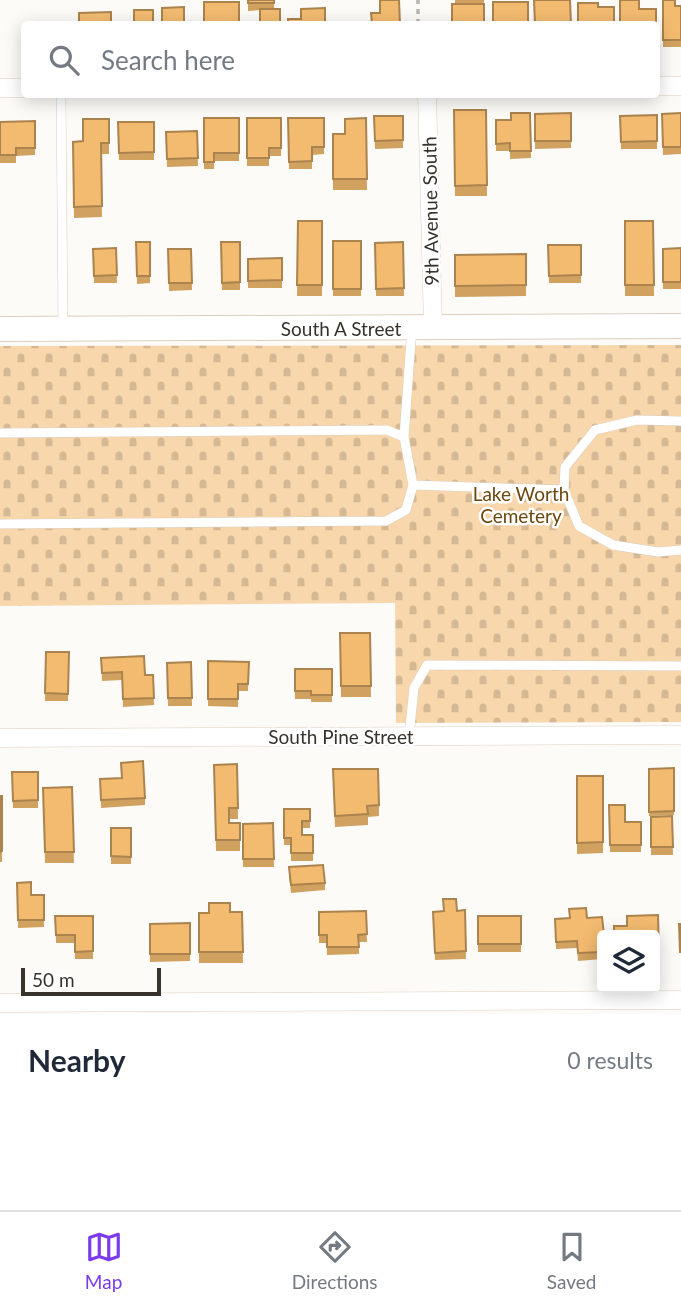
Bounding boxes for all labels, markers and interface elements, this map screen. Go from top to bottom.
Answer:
search box [21,21,660,98]
icon: search [45,41,83,79]
text: Search here [101,44,235,76]
street label: 9th Avenue South [417,136,443,286]
street label: South A Street [281,317,401,340]
park label: Lake Worth Cemetery [473,482,569,527]
street label: South Pine Street [268,725,414,748]
map controls [597,930,660,993]
button: layers [597,930,660,993]
scale bar [21,965,161,997]
text: 50 m [32,968,75,991]
text: Nearby [28,1042,126,1078]
text: 0 results [567,1046,653,1074]
tab: Map [85,1228,123,1293]
tab: Directions [292,1228,378,1293]
tab: Saved [547,1228,596,1293]

